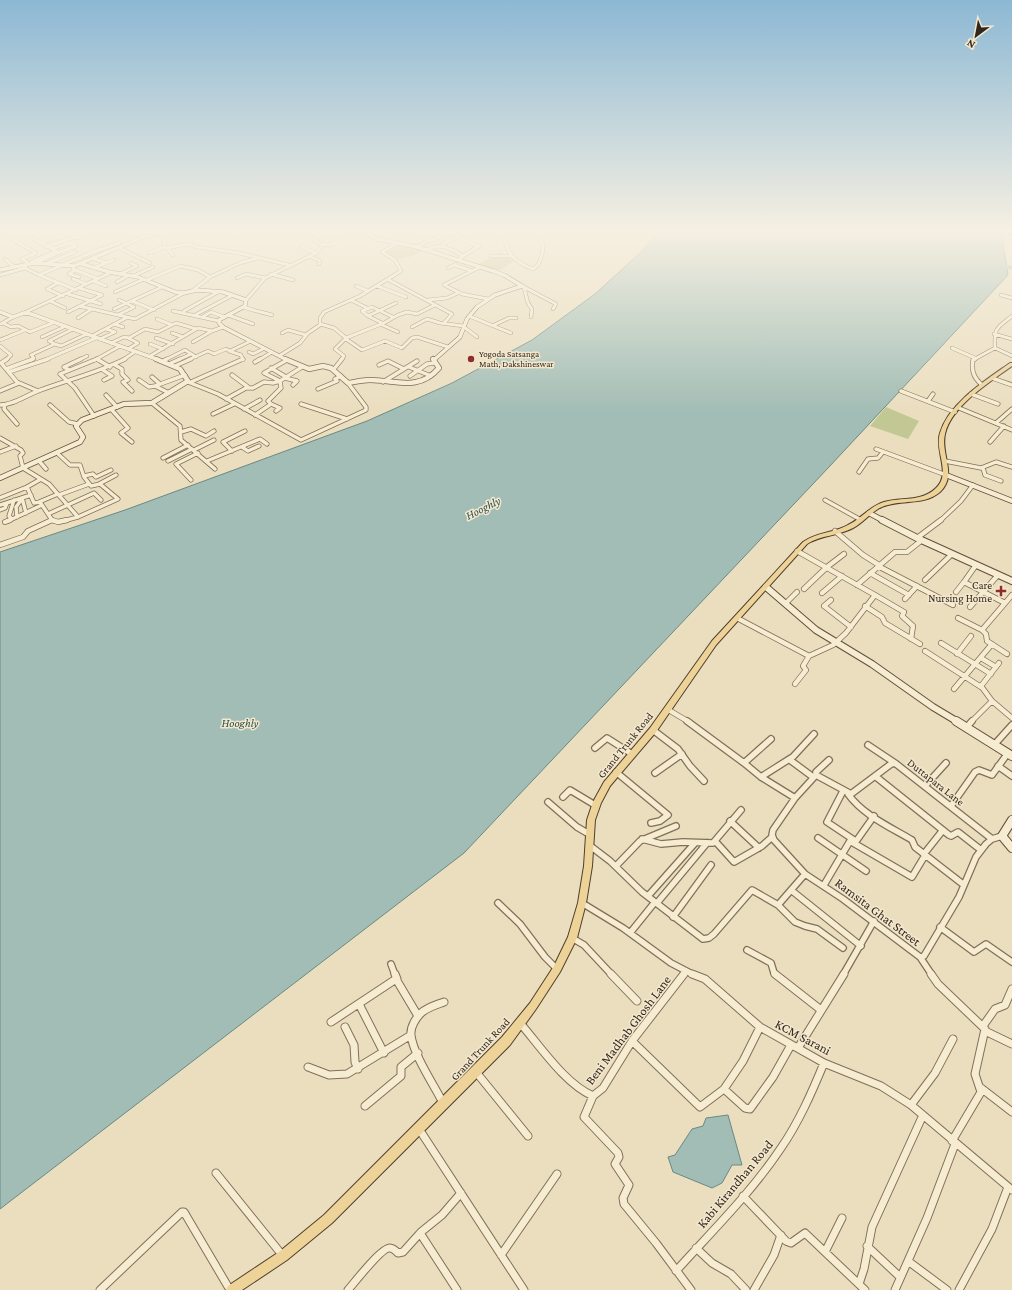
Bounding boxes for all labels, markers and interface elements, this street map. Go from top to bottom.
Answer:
north arrow [956,16,996,56]
text: N [964,37,977,52]
place label: Yogoda Satsanga Math, Dakshineswar [479,349,554,369]
marker: Yogoda Satsanga Math, Dakshineswar [466,354,476,364]
water label: Hooghly [463,493,503,523]
place label: Care Nursing Home [928,579,992,605]
marker: Care Nursing Home [995,585,1007,597]
street label: Grand Trunk Road [595,710,655,780]
water label: Hooghly [221,716,259,730]
street label: Duttapara Lane [905,756,967,809]
street label: Ramsita Ghat Street [832,875,924,949]
street label: Beni Madhab Ghosh Lane [582,972,674,1088]
street label: Grand Trunk Road [448,1015,512,1083]
street label: KCM Sarani [773,1016,834,1058]
street label: Kabi Kirandhan Road [694,1137,776,1231]

